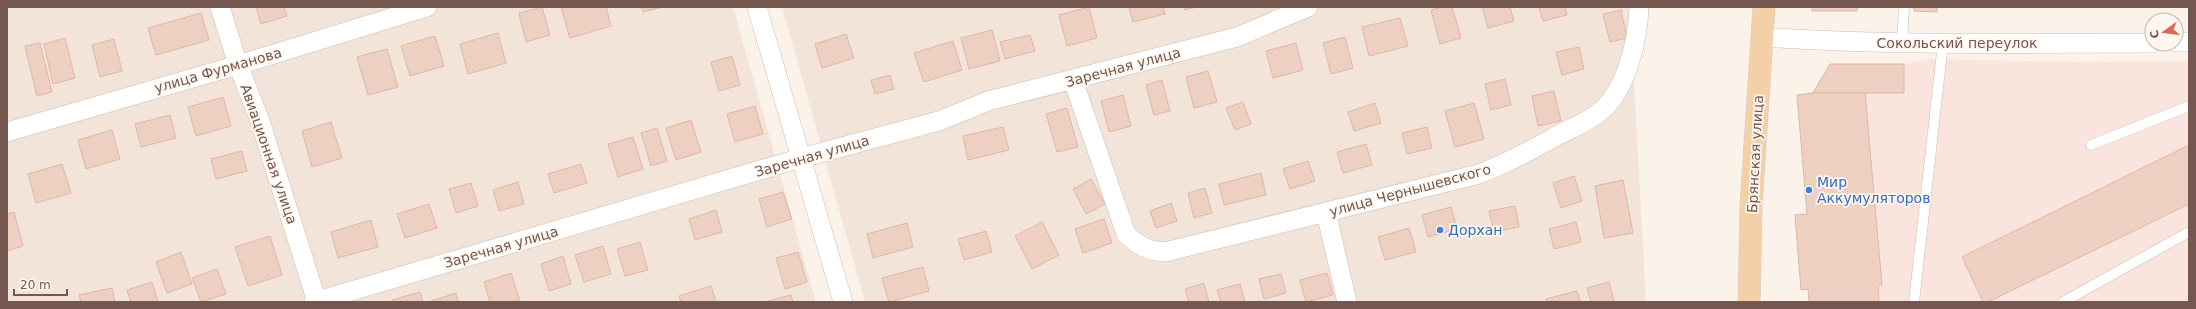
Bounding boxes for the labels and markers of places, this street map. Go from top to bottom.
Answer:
place label: Мир Аккумуляторов [1817,174,1930,206]
marker: Мир Аккумуляторов [1804,185,1814,195]
place label: Дорхан [1448,222,1502,238]
marker: Дорхан [1435,225,1445,235]

